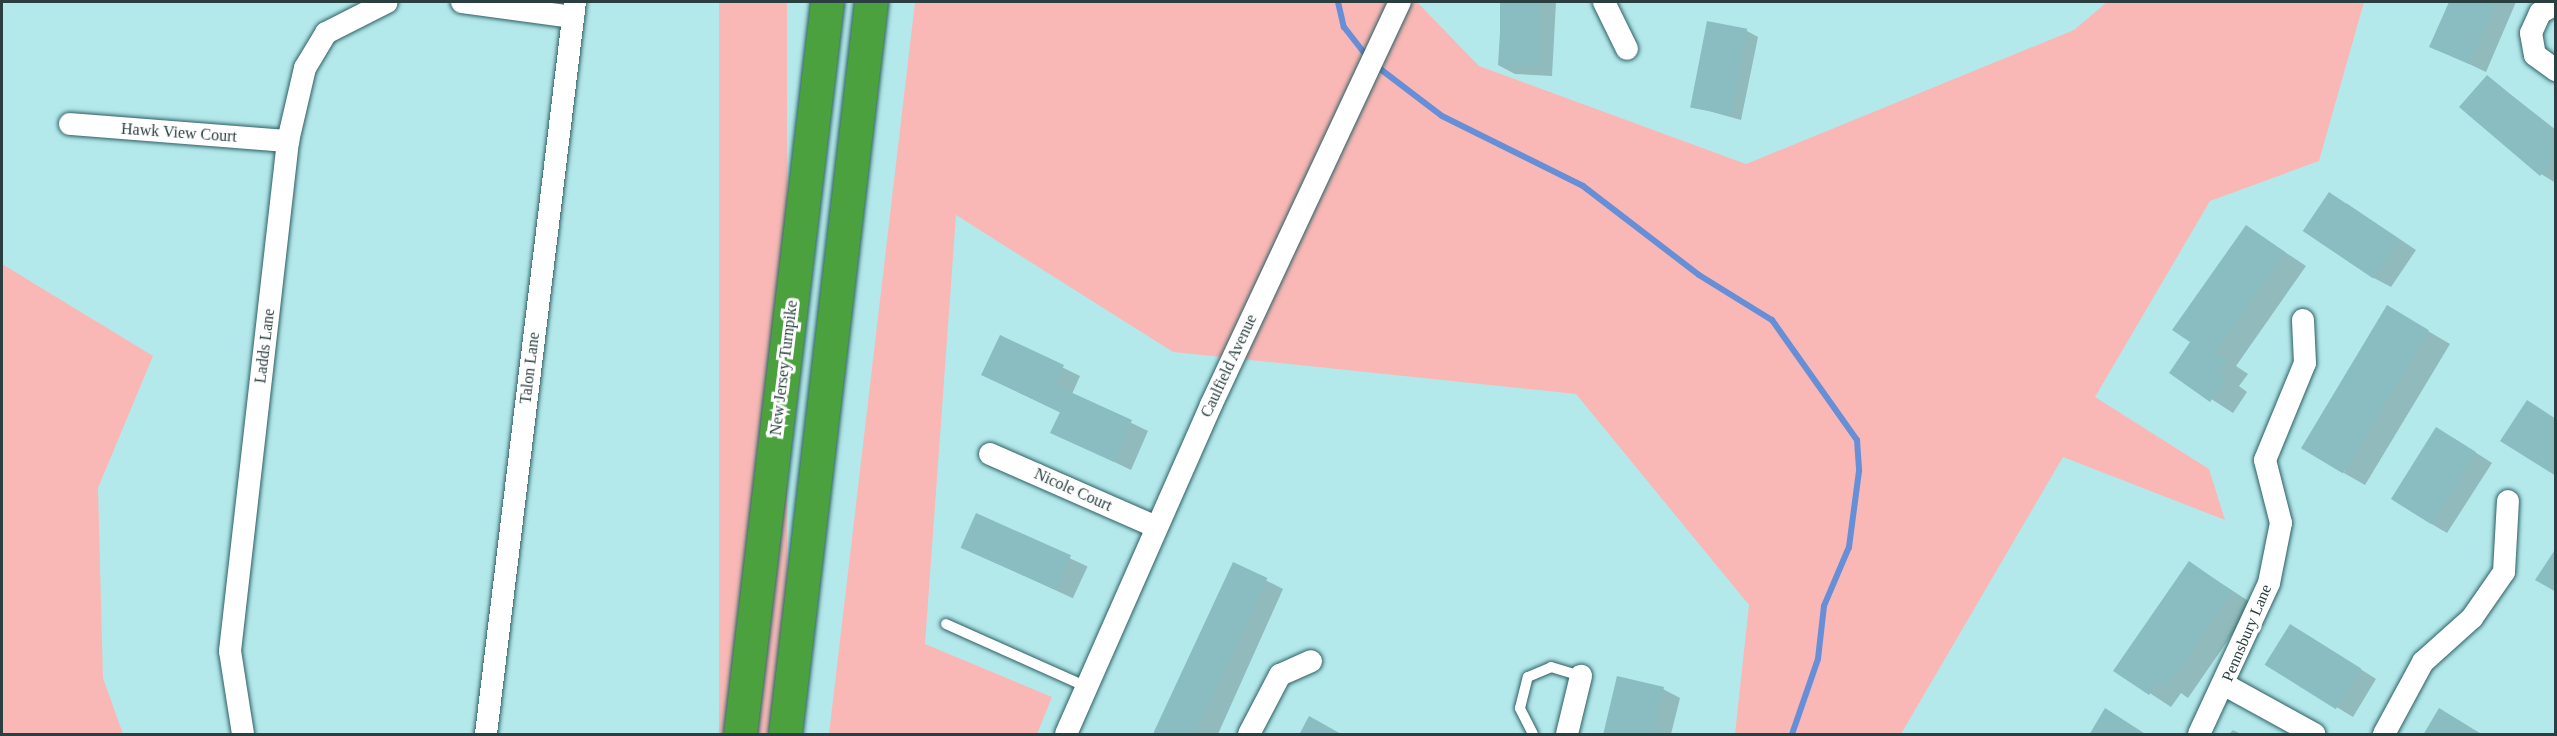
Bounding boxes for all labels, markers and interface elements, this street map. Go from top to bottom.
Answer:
street label: Hawk View Court [120,119,238,147]
street label: New Jersey Turnpike [766,299,802,437]
street label: Ladds Lane [251,308,279,384]
street label: Caulfield Avenue [1197,311,1261,421]
street label: Talon Lane [516,331,544,405]
street label: Nicole Court [1031,464,1115,516]
street label: Pennsbury Lane [2218,582,2276,684]

